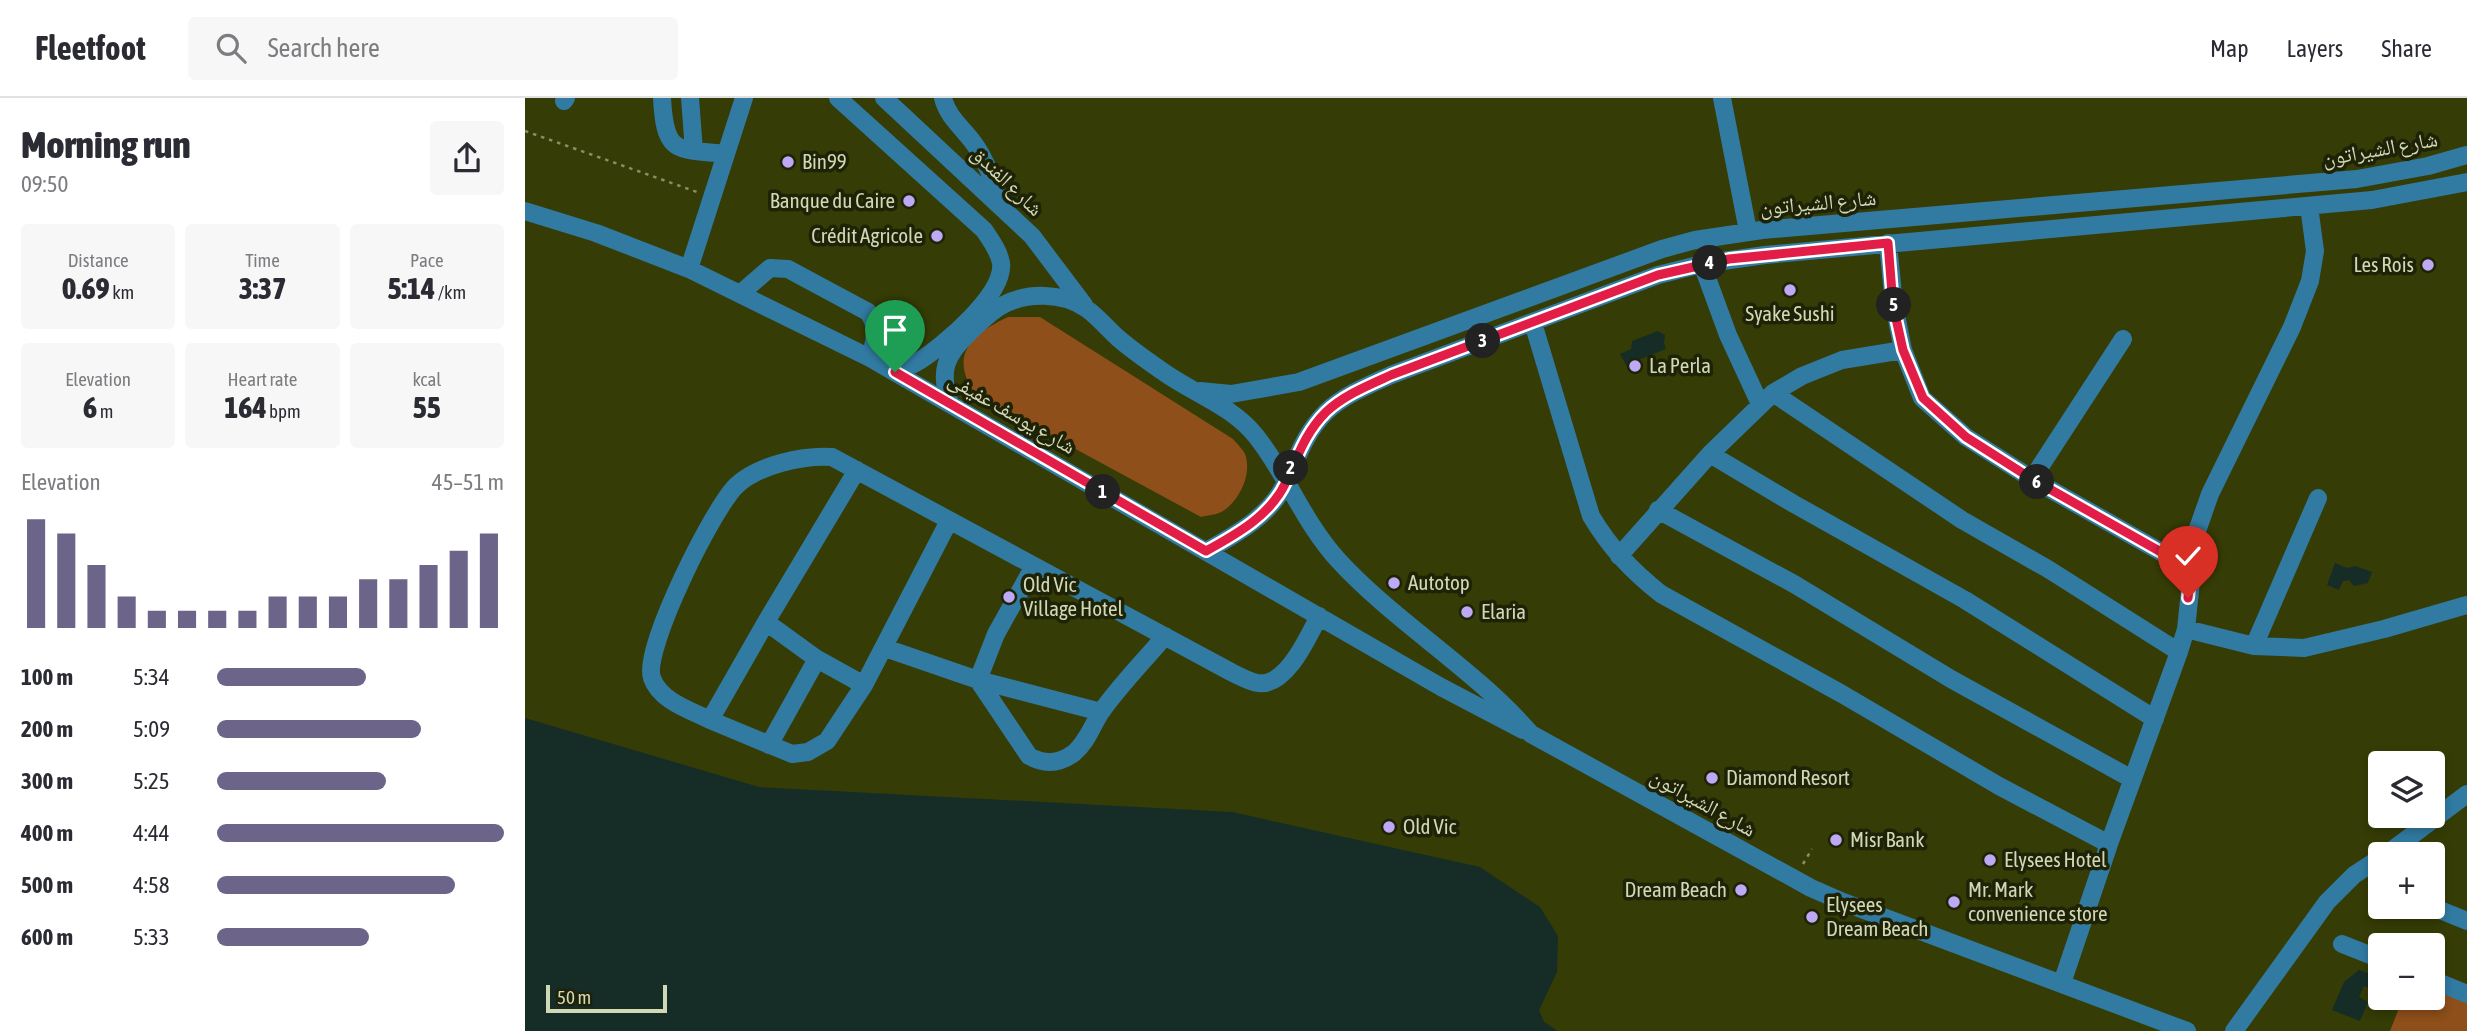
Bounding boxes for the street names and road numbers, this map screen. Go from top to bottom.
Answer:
street label: شارع الشيراتون [2320,126,2440,172]
street label: شارع الفندق [966,140,1048,222]
street label: شارع الشيراتون [1759,185,1877,221]
street label: شارع يوسف عفيفى [944,366,1080,460]
street label: شارع الشيراتون [1646,763,1760,843]

